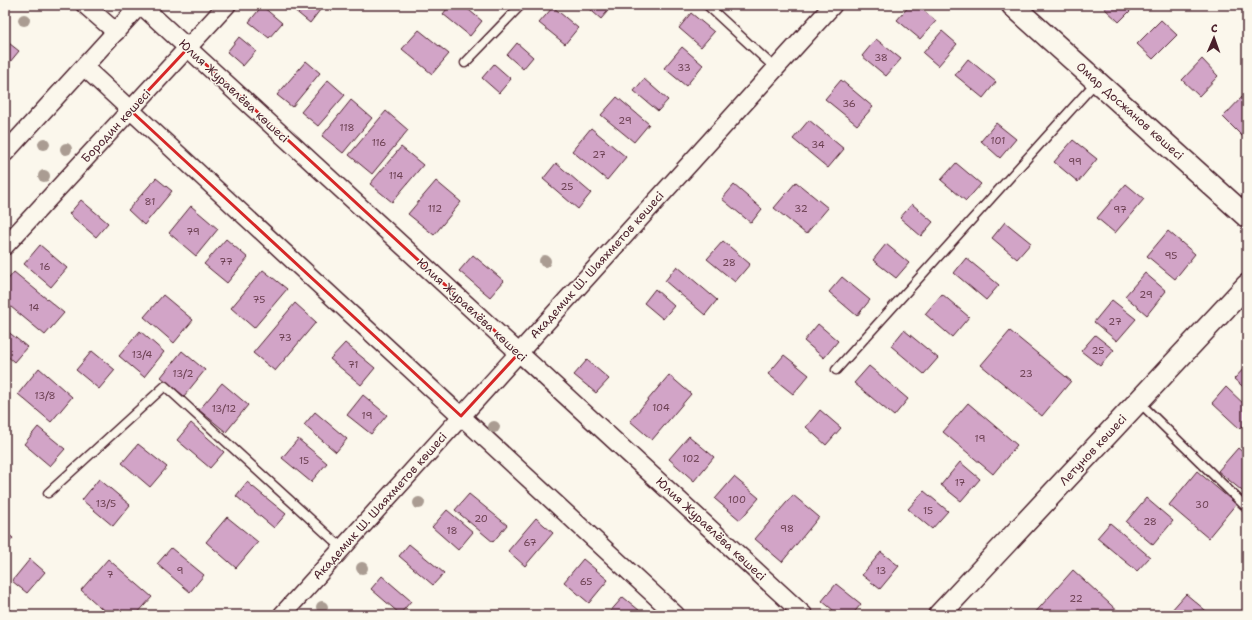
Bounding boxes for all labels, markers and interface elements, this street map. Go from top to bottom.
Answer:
north arrow [1194,18,1234,58]
text: С [1211,21,1218,36]
street label: Юлия Журавлёва көшесі [176,36,292,146]
house number: 38 [874,51,888,64]
street label: Омар Досжанов көшесі [1073,58,1187,164]
house number: 33 [677,61,691,74]
street label: Бородин көшесі [78,86,154,166]
house number: 36 [842,97,856,110]
house number: 29 [618,114,632,127]
house number: 118 [340,121,354,134]
house number: 101 [991,134,1005,147]
house number: 116 [372,136,386,149]
house number: 34 [811,138,825,151]
house number: 27 [592,148,606,161]
house number: 99 [1068,155,1082,168]
house number: 114 [389,169,403,182]
house number: 25 [561,180,573,193]
street label: Академик Ш. Шаяхметов көшесі [526,188,668,342]
house number: 81 [145,195,155,208]
house number: 112 [428,202,442,215]
house number: 32 [794,202,808,215]
house number: 97 [1113,203,1127,216]
house number: 79 [186,225,200,238]
house number: 95 [1165,249,1177,262]
house number: 77 [219,255,233,268]
street label: Юлия Журавлёва көшесі [414,255,530,365]
house number: 28 [722,256,736,269]
house number: 16 [40,260,50,273]
house number: 29 [1139,288,1153,301]
house number: 75 [253,293,265,306]
house number: 14 [29,301,39,314]
house number: 27 [1108,315,1122,328]
house number: 73 [278,331,292,344]
house number: 25 [1092,344,1104,357]
house number: 13/4 [132,348,152,361]
house number: 71 [348,358,358,371]
house number: 13/2 [173,367,193,380]
house number: 23 [1019,367,1033,380]
house number: 13/8 [34,389,56,402]
house number: 104 [652,401,670,414]
house number: 13/12 [212,402,236,415]
house number: 19 [362,409,372,422]
street label: Летунов көшесі [1056,411,1130,489]
street label: Академик Ш. Шаяхметов көшесі [309,429,451,583]
house number: 19 [975,432,985,445]
house number: 102 [682,452,700,465]
house number: 15 [299,454,309,467]
street label: Юлия Журавлёва көшесі [653,474,769,584]
house number: 17 [955,476,965,489]
house number: 100 [728,493,746,506]
house number: 13/5 [96,497,116,510]
house number: 30 [1195,498,1209,511]
house number: 15 [923,504,933,517]
house number: 20 [474,512,488,525]
house number: 28 [1143,515,1157,528]
house number: 98 [780,522,794,535]
house number: 18 [446,524,458,537]
house number: 67 [524,536,536,549]
house number: 9 [177,564,184,577]
house number: 13 [876,564,886,577]
house number: 7 [107,568,114,581]
house number: 65 [580,575,592,588]
house number: 22 [1069,592,1083,605]

